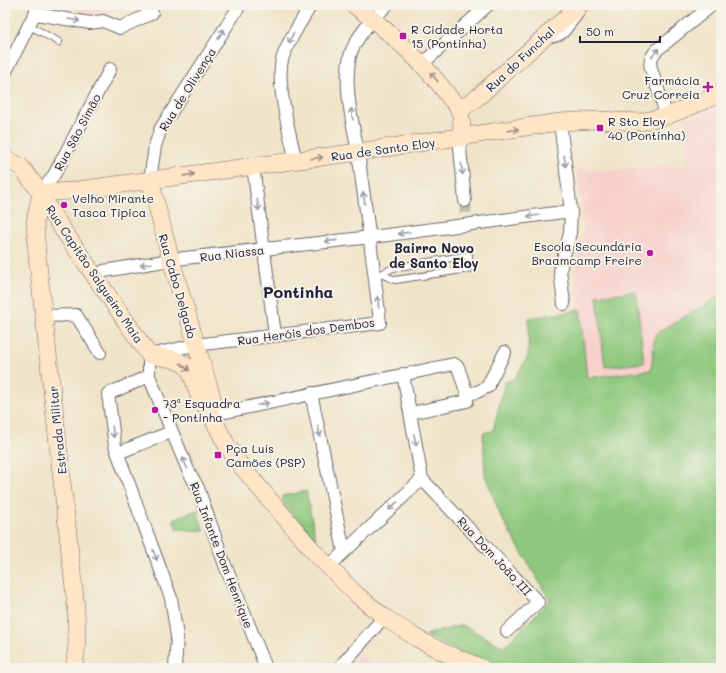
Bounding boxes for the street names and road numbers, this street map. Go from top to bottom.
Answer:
street label: Rua do Funchal [482,23,558,95]
street label: Rua de Olivença [155,44,219,134]
street label: Rua São Simão [50,91,104,173]
street label: Rua de Santo Eloy [330,134,436,164]
street label: Rua Capitão Salgueiro Maia [43,202,147,346]
street label: Rua Cabo Delgado [155,232,201,340]
street label: Rua Niassa [199,241,265,265]
street label: Rua Heróis dos Dembos [236,313,376,349]
street label: Estrada Militar [44,385,70,475]
street label: Rua Infante Dom Henrique [187,480,257,630]
street label: Rua Dom João III [454,513,536,599]

